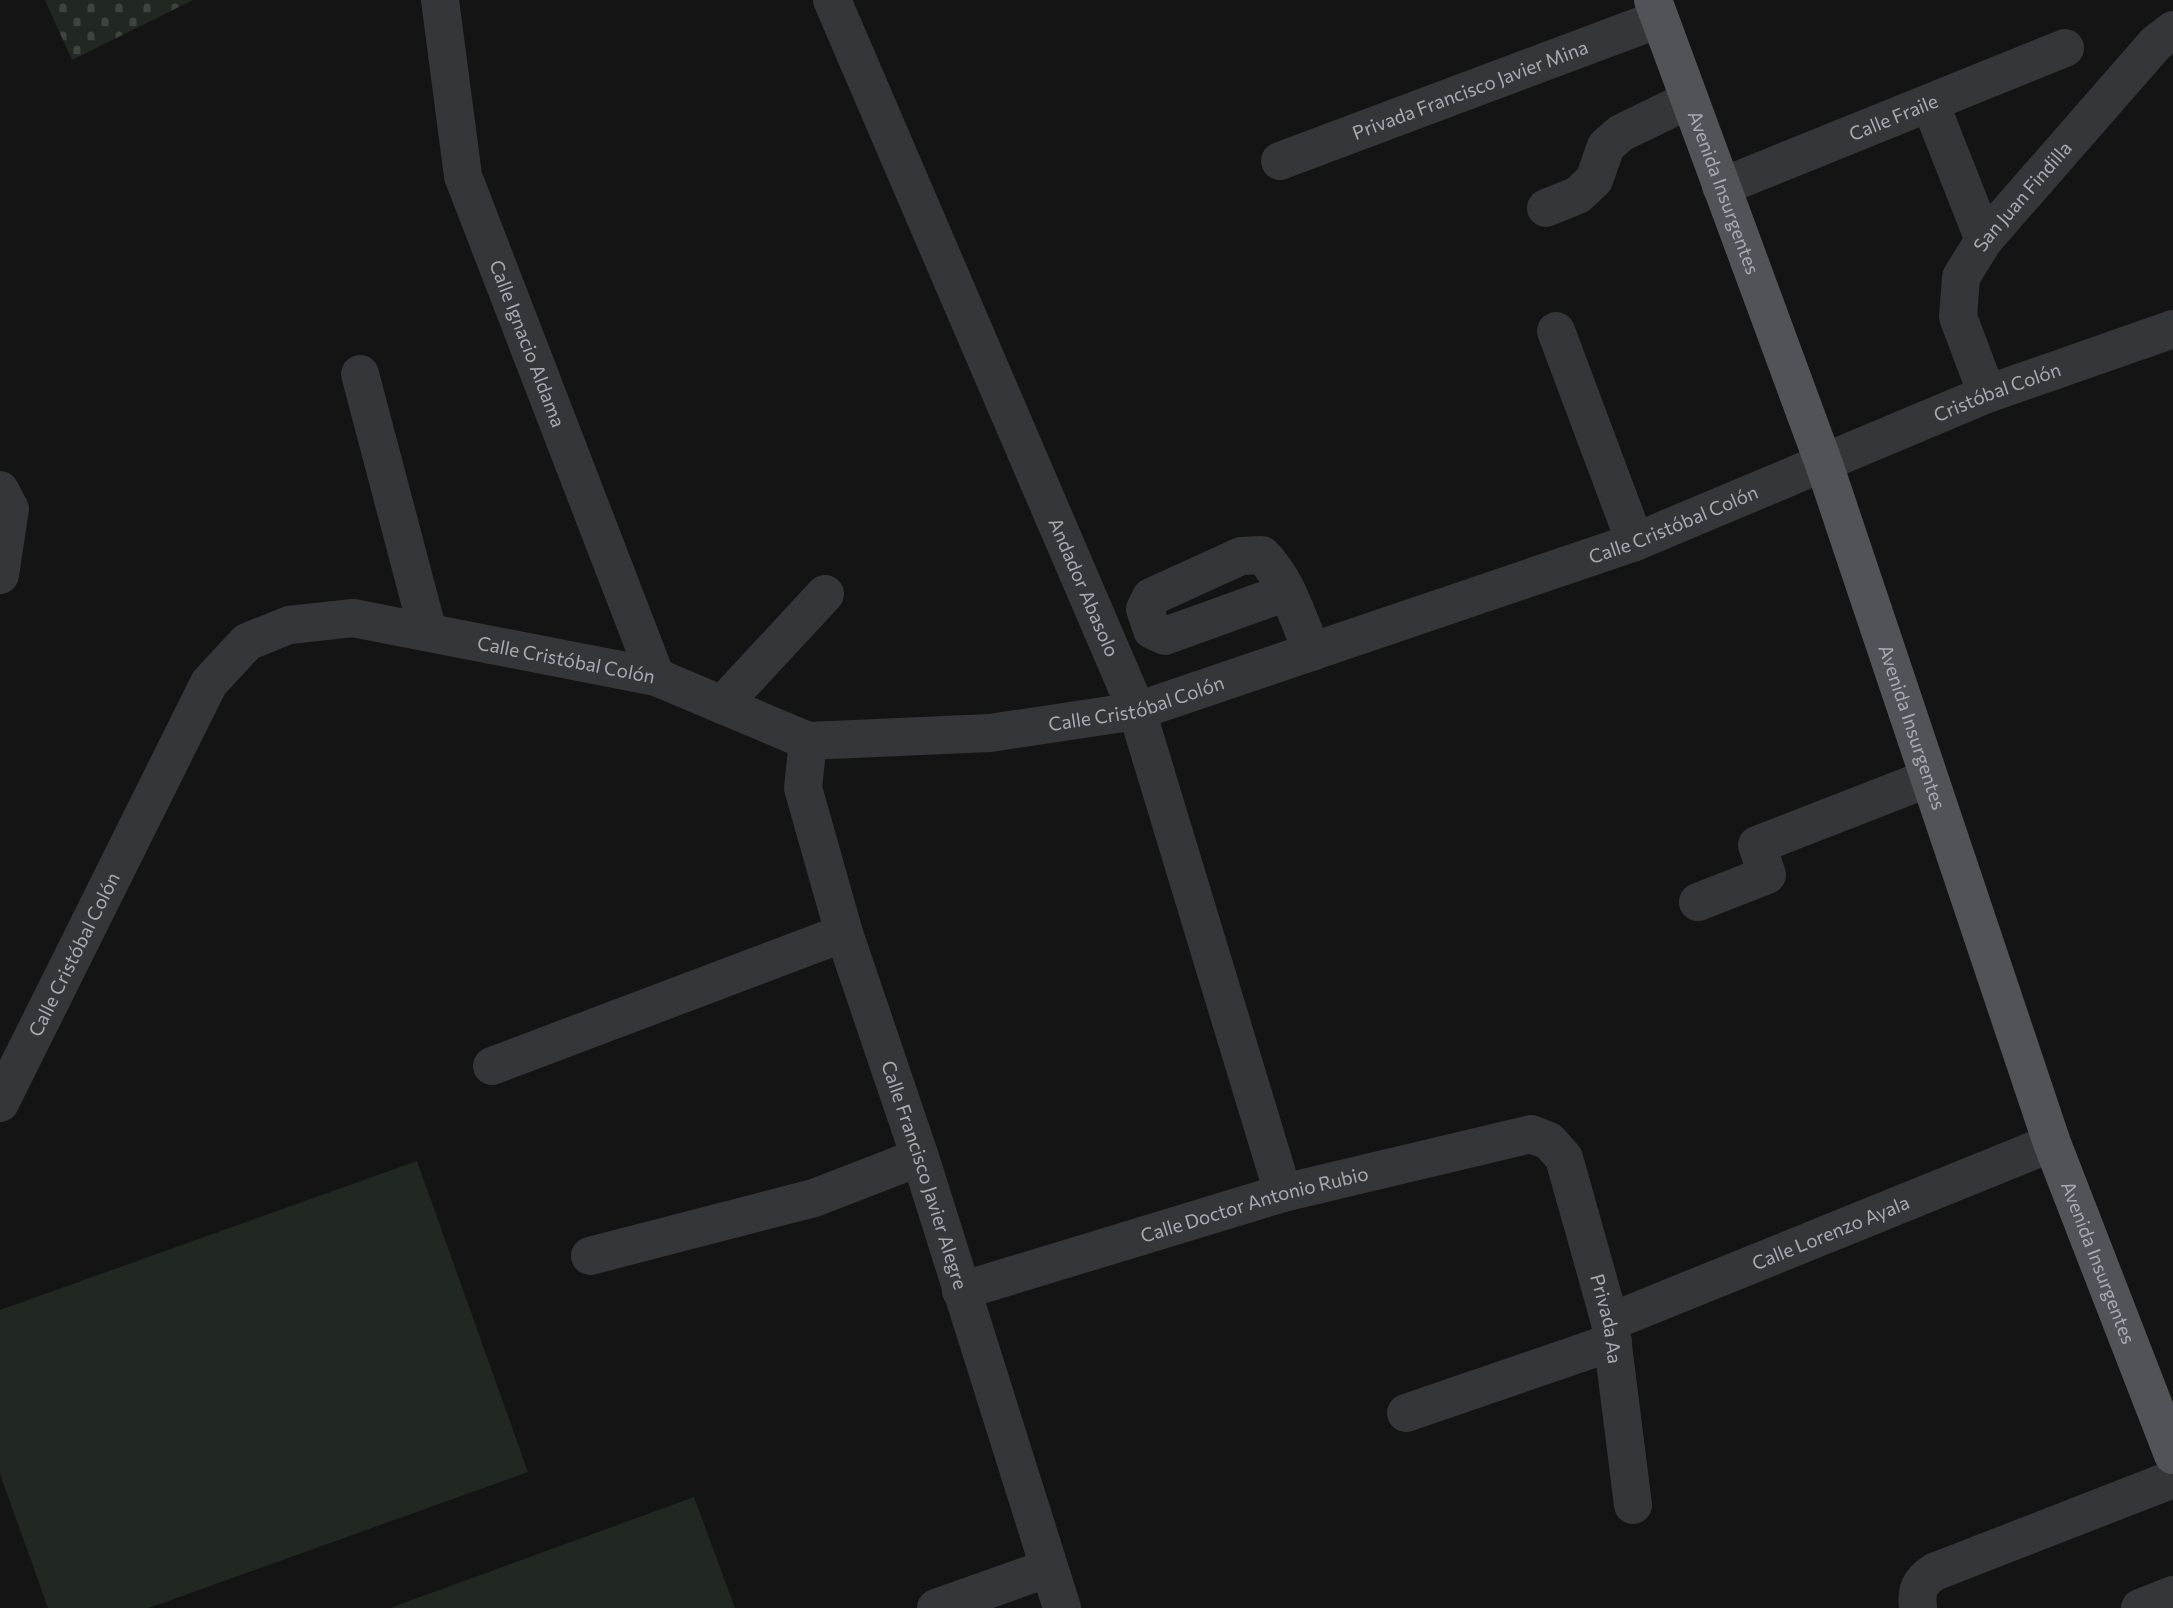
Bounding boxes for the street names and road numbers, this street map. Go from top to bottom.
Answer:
street label: Privada Francisco Javier Mina [1349,35,1591,144]
street label: Calle Fraile [1845,89,1941,145]
street label: Avenida Insurgentes [1684,107,1765,277]
street label: San Juan Findilla [1968,136,2076,255]
street label: Calle Ignacio Aldama [485,256,571,430]
street label: Cristóbal Colón [1930,357,2064,426]
street label: Calle Cristóbal Colón [1585,480,1761,568]
street label: Andador Abasolo [1044,514,1124,660]
street label: Calle Cristóbal Colón [476,631,657,688]
street label: Avenida Insurgentes [1874,641,1951,812]
street label: Calle Cristóbal Colón [1047,670,1227,735]
street label: Calle Cristóbal Colón [23,868,124,1040]
street label: Calle Francisco Javier Alegre [877,1057,973,1292]
street label: Calle Doctor Antonio Rubio [1137,1161,1371,1247]
street label: Avenida Insurgentes [2057,1178,2141,1347]
street label: Calle Lorenzo Ayala [1748,1190,1913,1274]
street label: Privada Aa [1586,1271,1627,1365]

